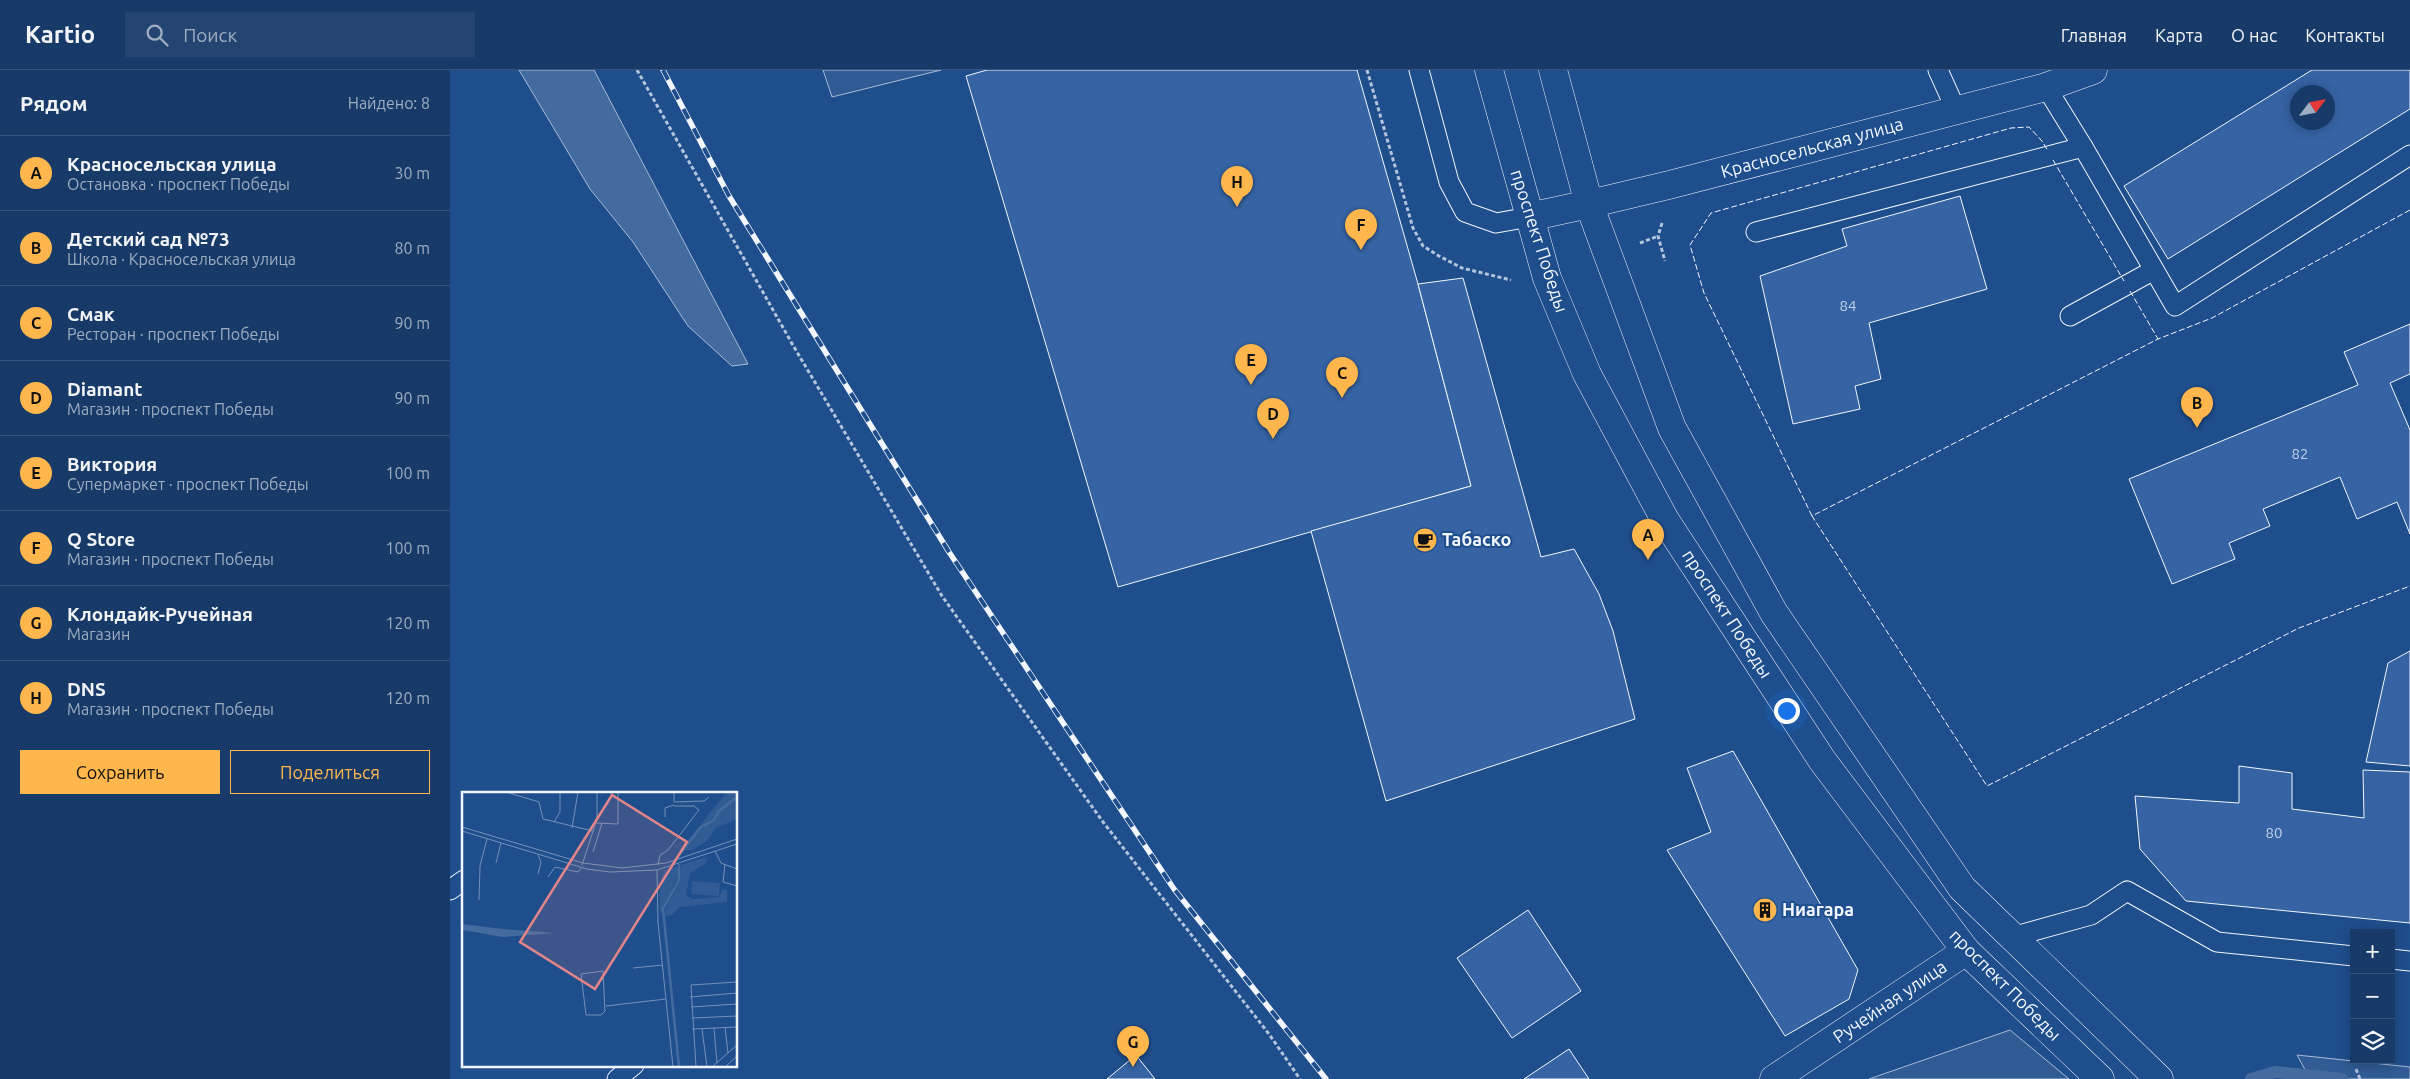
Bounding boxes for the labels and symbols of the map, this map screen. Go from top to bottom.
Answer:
north arrow [2290,85,2335,130]
street label: Красносельская улица [1718,113,1905,181]
pin: H [1221,166,1253,207]
street label: проспект Победы [1507,167,1572,315]
pin: F [1345,209,1377,250]
house number: 84 [1840,297,1856,314]
pin: E [1235,344,1267,385]
pin: C [1326,357,1358,398]
pin: B [2181,387,2213,428]
pin: D [1257,398,1289,439]
house number: 82 [2292,445,2308,462]
pin: A [1632,519,1664,560]
cafe icon: Табаско [1412,527,1438,553]
place label: Табаско [1442,529,1511,549]
street label: проспект Победы [1679,546,1777,681]
your location [1774,698,1800,724]
inset map [462,792,738,1066]
house number: 80 [2266,824,2282,841]
building icon: Ниагара [1752,897,1778,923]
place label: Ниагара [1782,899,1854,919]
street label: проспект Победы [1946,925,2065,1044]
street label: Ручейная улица [1829,956,1950,1047]
pin: G [1117,1026,1149,1067]

